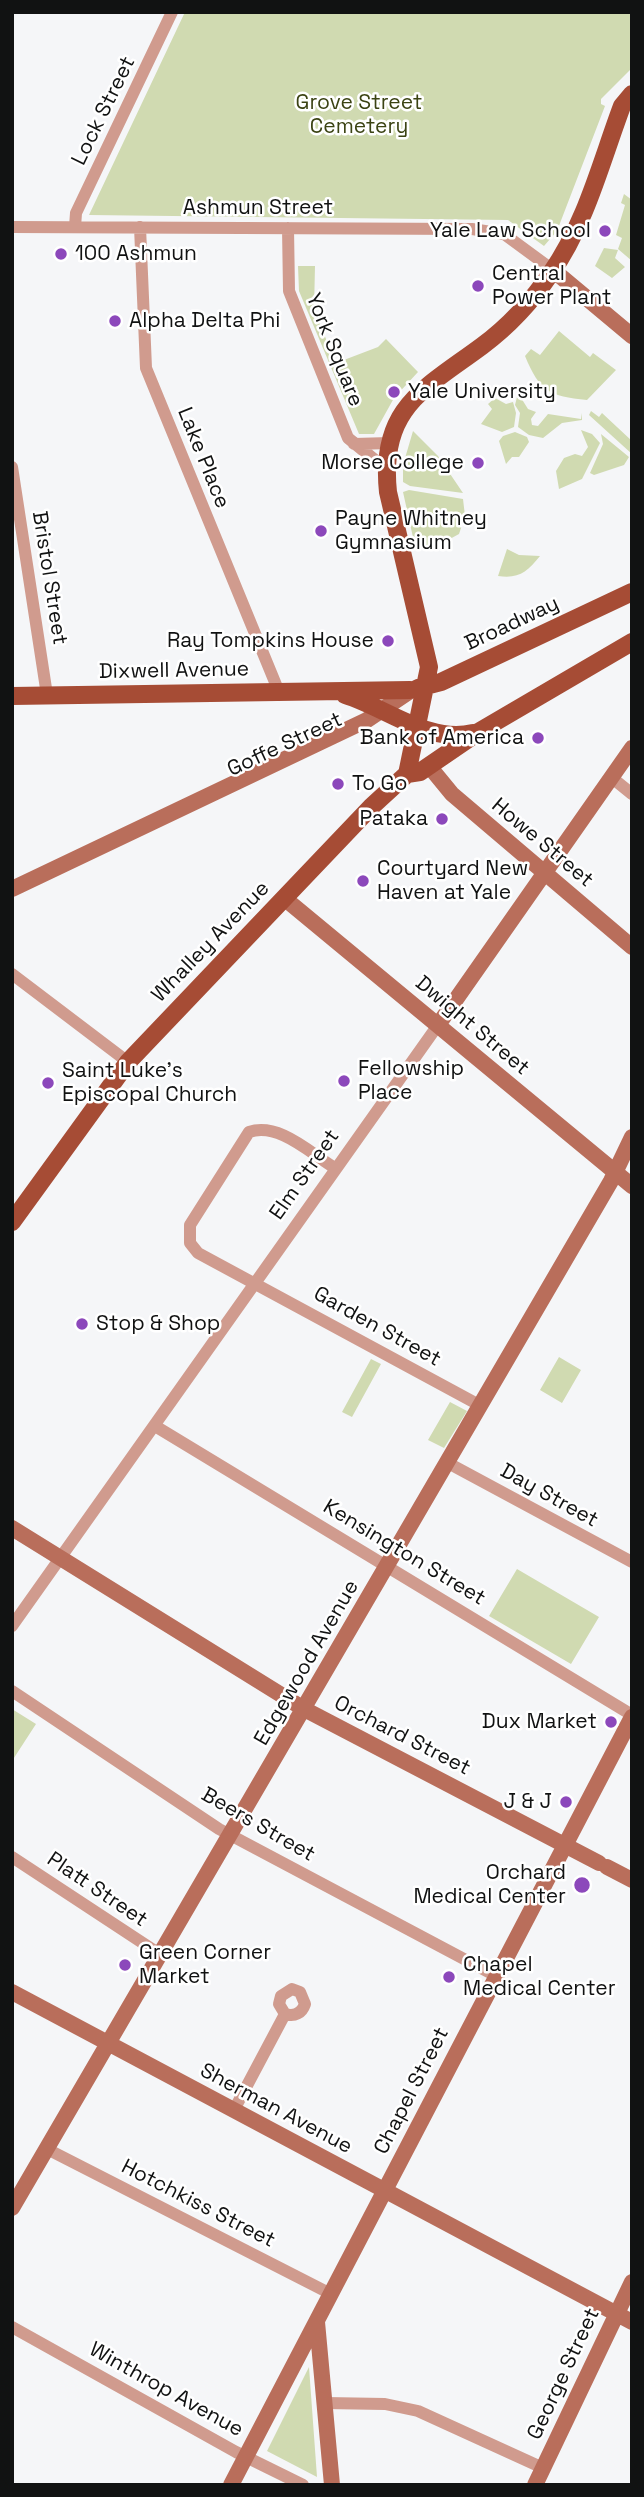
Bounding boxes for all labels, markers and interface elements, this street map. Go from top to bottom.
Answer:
street label: Lock Street [67,53,141,169]
park label: Grove Street Cemetery [296,90,422,140]
street label: Ashmun Street [183,195,333,221]
place label: Yale Law School [430,218,591,244]
marker: Yale Law School [597,223,613,239]
place label: 100 Ashmun [75,241,197,267]
marker: 100 Ashmun [53,246,69,262]
place label: Central Power Plant [492,261,611,311]
marker: Central Power Plant [470,278,486,294]
street label: York Square [300,290,368,410]
place label: Alpha Delta Phi [129,308,280,334]
marker: Alpha Delta Phi [107,313,123,329]
place label: Yale University [408,379,556,405]
marker: Yale University [386,384,402,400]
street label: Lake Place [171,404,235,512]
place label: Morse College [321,450,464,476]
marker: Morse College [470,455,486,471]
place label: Payne Whitney Gymnasium [335,506,487,556]
street label: Bristol Street [26,509,72,647]
marker: Payne Whitney Gymnasium [313,523,329,539]
street label: Broadway [461,591,563,657]
place label: Ray Tompkins House [167,628,374,654]
marker: Ray Tompkins House [380,633,396,649]
street label: Dixwell Avenue [99,657,249,685]
street label: Goffe Street [223,707,347,783]
place label: Bank of America [360,725,524,751]
marker: Bank of America [530,730,546,746]
place label: To Go [352,771,407,797]
marker: To Go [330,776,346,792]
street label: Howe Street [486,793,598,893]
place label: Pataka [359,806,428,832]
marker: Pataka [434,811,450,827]
place label: Courtyard New Haven at Yale [377,856,528,906]
marker: Courtyard New Haven at Yale [355,873,371,889]
street label: Whalley Avenue [147,876,275,1008]
street label: Dwight Street [410,971,534,1081]
place label: Fellowship Place [358,1056,464,1106]
place label: Saint Luke's Episcopal Church [62,1058,237,1108]
marker: Fellowship Place [336,1073,352,1089]
marker: Saint Luke's Episcopal Church [40,1075,56,1091]
street label: Elm Street [265,1125,345,1225]
street label: Garden Street [309,1282,445,1372]
place label: Stop & Shop [96,1311,220,1337]
marker: Stop & Shop [74,1316,90,1332]
street label: Day Street [496,1459,602,1533]
street label: Kensington Street [318,1495,490,1611]
street label: Edgewood Avenue [249,1576,365,1750]
street label: Orchard Street [330,1691,474,1781]
place label: Dux Market [482,1709,597,1735]
marker: Dux Market [603,1714,619,1730]
street label: Beers Street [197,1782,319,1868]
place label: J & J [504,1789,552,1815]
marker: J & J [558,1794,574,1810]
street label: Platt Street [42,1847,152,1933]
place label: Orchard Medical Center [413,1860,566,1910]
marker: Orchard Medical Center [572,1875,592,1895]
place label: Green Corner Market [139,1940,271,1990]
place label: Chapel Medical Center [463,1952,616,2002]
marker: Green Corner Market [117,1957,133,1973]
marker: Chapel Medical Center [441,1969,457,1985]
street label: Chapel Street [369,2023,455,2159]
street label: Sherman Avenue [196,2058,356,2160]
street label: Hotchkiss Street [117,2154,279,2254]
street label: George Street [523,2304,605,2444]
street label: Winthrop Avenue [85,2337,247,2443]

